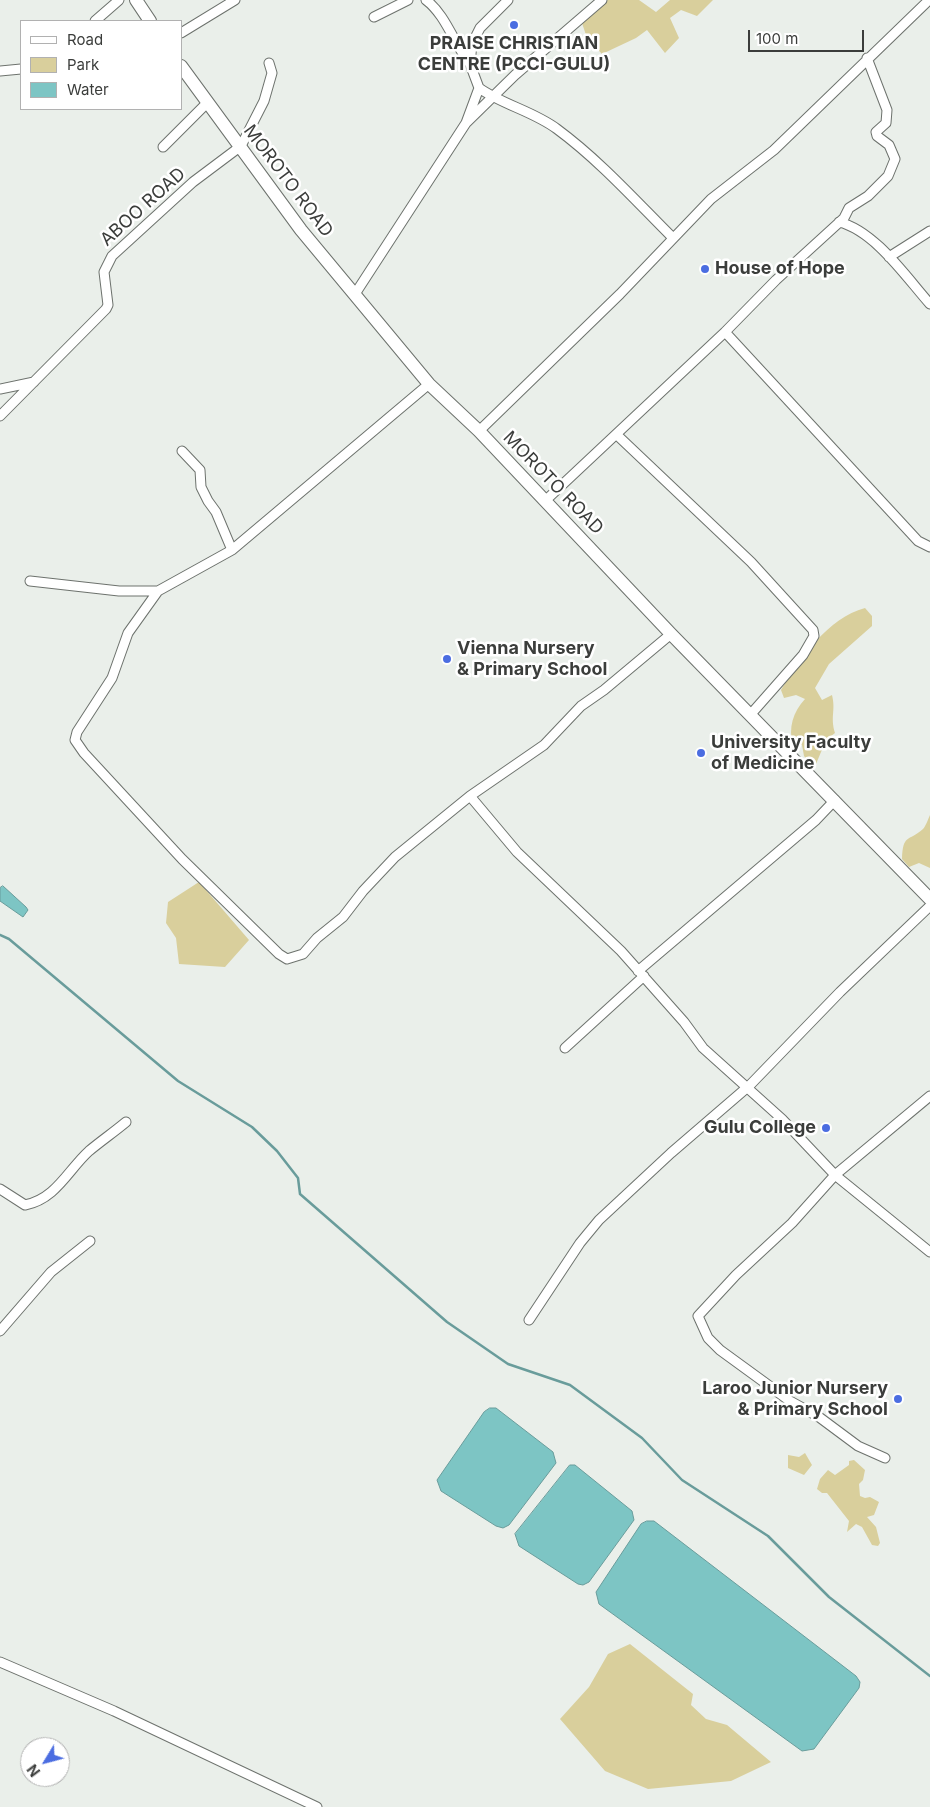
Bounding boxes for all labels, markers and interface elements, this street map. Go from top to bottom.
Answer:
marker: PRAISE CHRISTIAN CENTRE (PCCI-GULU) [508,19,520,31]
legend [20,20,182,110]
scale bar [750,20,866,52]
text: 100 m [756,29,798,48]
text: Road [67,30,103,49]
place label: PRAISE CHRISTIAN CENTRE (PCCI-GULU) [418,33,610,76]
text: Park [67,55,99,74]
text: Water [67,80,109,99]
street label: MOROTO ROAD [239,121,337,241]
street label: ABOO ROAD [96,163,190,251]
place label: House of Hope [715,258,845,280]
marker: House of Hope [699,263,711,275]
street label: MOROTO ROAD [498,427,608,539]
place label: Vienna Nursery & Primary School [457,638,607,681]
marker: Vienna Nursery & Primary School [441,653,453,665]
place label: University Faculty of Medicine [711,732,871,774]
marker: University Faculty of Medicine [695,747,707,759]
place label: Gulu College [704,1117,816,1139]
marker: Gulu College [820,1122,832,1134]
place label: Laroo Junior Nursery & Primary School [702,1378,888,1420]
marker: Laroo Junior Nursery & Primary School [892,1393,904,1405]
north arrow [20,1737,70,1787]
text: N [23,1761,43,1780]

